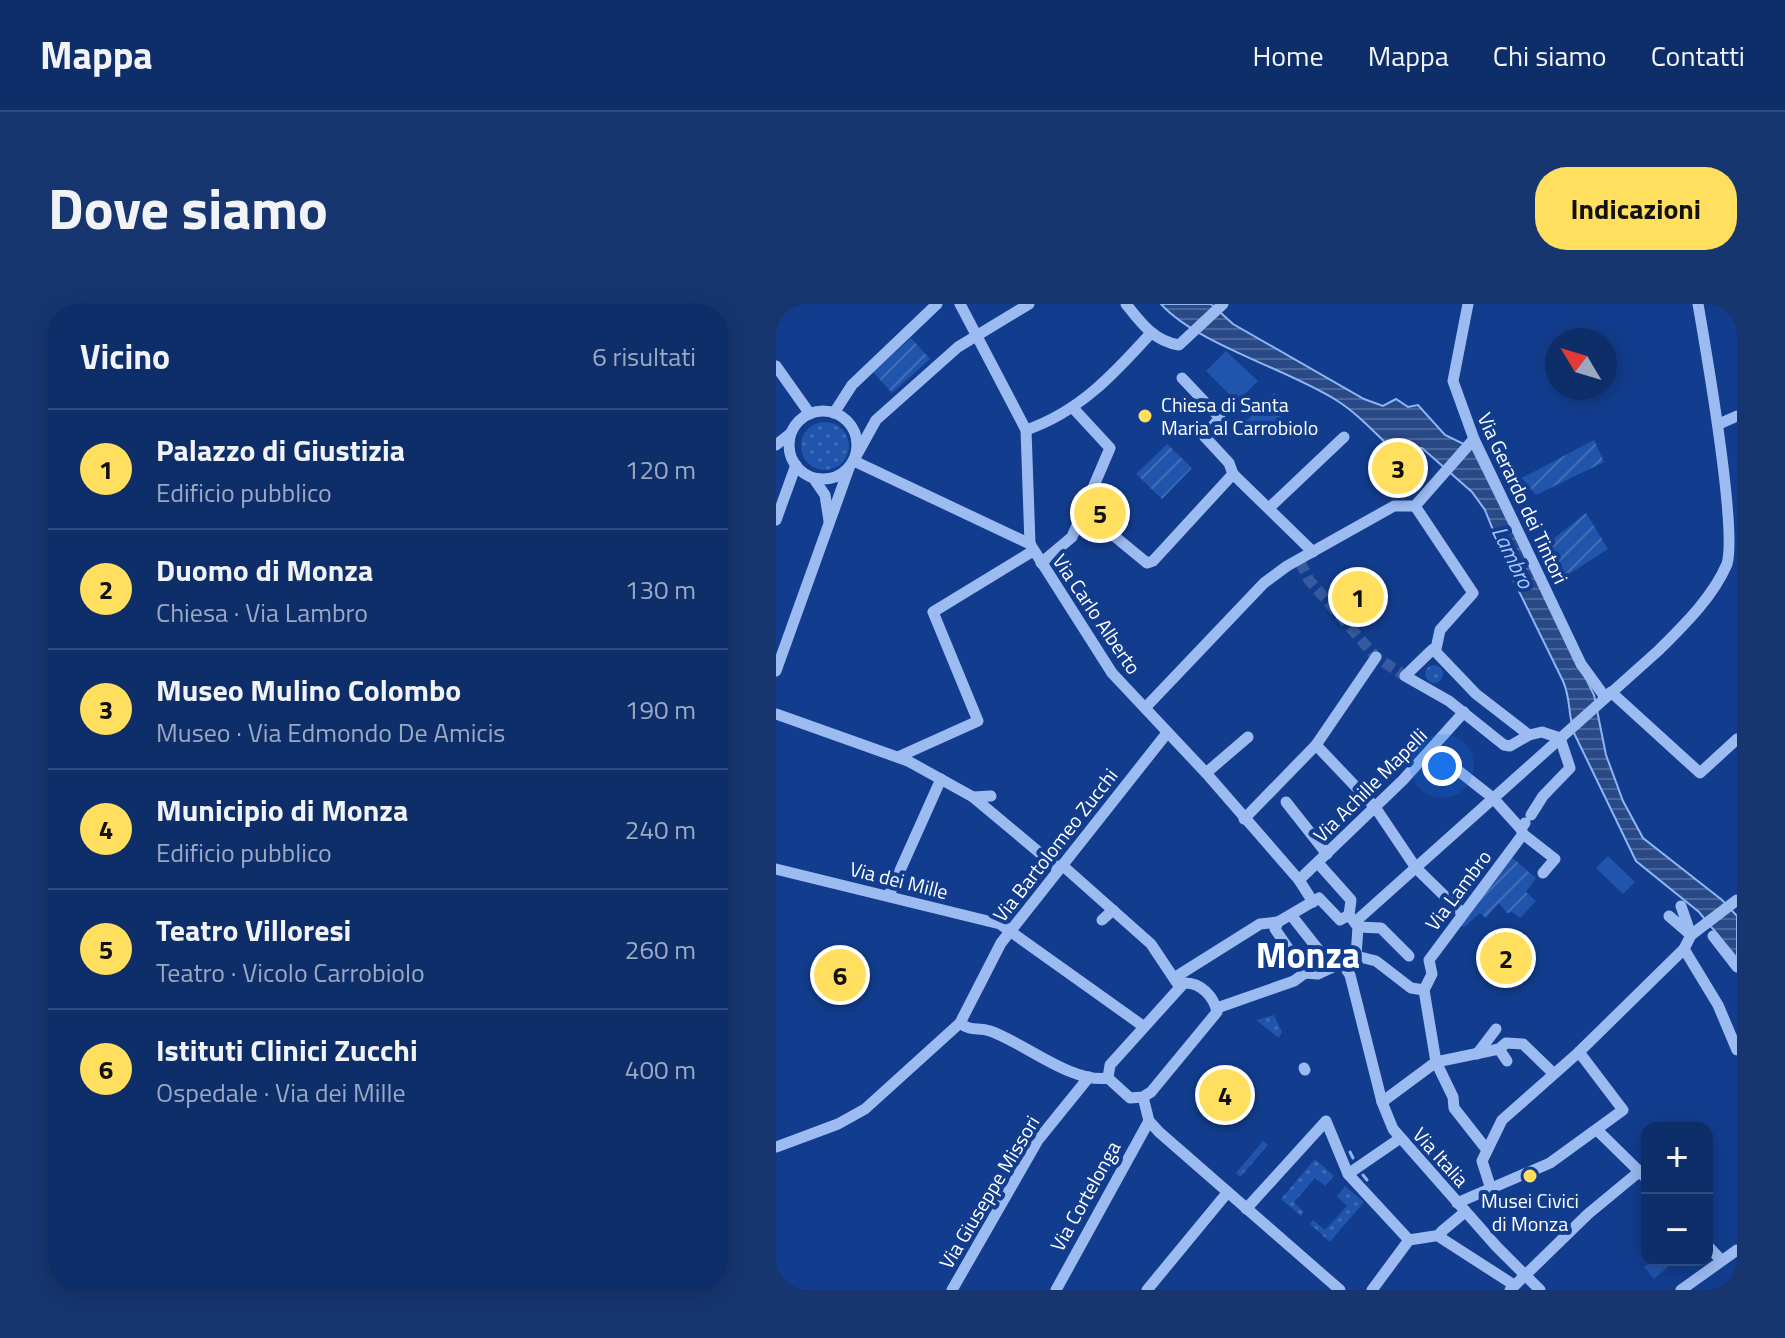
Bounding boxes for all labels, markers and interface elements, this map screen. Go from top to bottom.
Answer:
text: Mappa [40,26,153,84]
text: Home [1253,34,1324,77]
text: Mappa [1368,34,1449,77]
text: Chi siamo [1493,34,1607,77]
text: Contatti [1651,34,1745,77]
text: Dove siamo [48,166,328,251]
button: Indicazioni [1535,167,1737,250]
north arrow [1545,328,1617,400]
text: Vicino [80,330,170,382]
text: 6 risultati [592,337,696,376]
place label: Chiesa di Santa Maria al Carrobiolo [1161,389,1318,443]
marker: Chiesa di Santa Maria al Carrobiolo [1136,407,1154,425]
street label: Via Gerardo dei Tintori [1470,407,1576,589]
text: Palazzo di Giustizia [156,427,405,473]
pin: 3 [1372,438,1424,498]
text: 1 [99,450,113,489]
text: 120 m [625,450,696,489]
text: Edificio pubblico [156,473,332,512]
pin: 5 [1074,483,1126,543]
water label: Lambro [1483,520,1543,595]
text: Duomo di Monza [156,547,373,593]
street label: Via Carlo Alberto [1045,548,1149,680]
pin: 1 [1332,567,1384,627]
text: 2 [99,570,113,609]
text: 130 m [625,570,696,609]
text: Chiesa · Via Lambro [156,593,368,632]
text: Museo Mulino Colombo [156,667,461,713]
text: 3 [99,690,113,729]
text: 190 m [625,690,696,729]
text: Museo · Via Edmondo De Amicis [156,713,505,752]
street label: Via Achille Mapelli [1306,721,1434,849]
your location [1422,746,1462,786]
street label: Via Bartolomeo Zucchi [985,761,1125,929]
text: Municipio di Monza [156,787,408,833]
text: 4 [99,810,113,849]
text: 240 m [625,810,696,849]
text: Edificio pubblico [156,833,332,872]
street label: Via Lambro [1417,843,1499,937]
street label: Via dei Mille [847,853,951,907]
text: Teatro Villoresi [156,907,351,953]
district label: Monza [1256,927,1360,982]
pin: 2 [1480,928,1532,988]
text: 5 [99,930,113,969]
text: 260 m [625,930,696,969]
pin: 6 [814,945,866,1005]
text: Teatro · Vicolo Carrobiolo [156,953,425,992]
text: Istituti Clinici Zucchi [156,1027,418,1073]
text: 6 [99,1050,113,1089]
text: 400 m [625,1050,696,1089]
pin: 4 [1199,1065,1251,1125]
text: Ospedale · Via dei Mille [156,1073,406,1112]
street label: Via Giuseppe Missori [931,1109,1047,1275]
street label: Via Italia [1406,1120,1476,1194]
map controls [1641,1122,1713,1266]
button: + [1641,1122,1713,1194]
street label: Via Cortelonga [1042,1135,1128,1257]
marker: Musei Civici di Monza [1521,1167,1539,1185]
place label: Musei Civici di Monza [1481,1185,1579,1239]
button: − [1641,1194,1713,1266]

